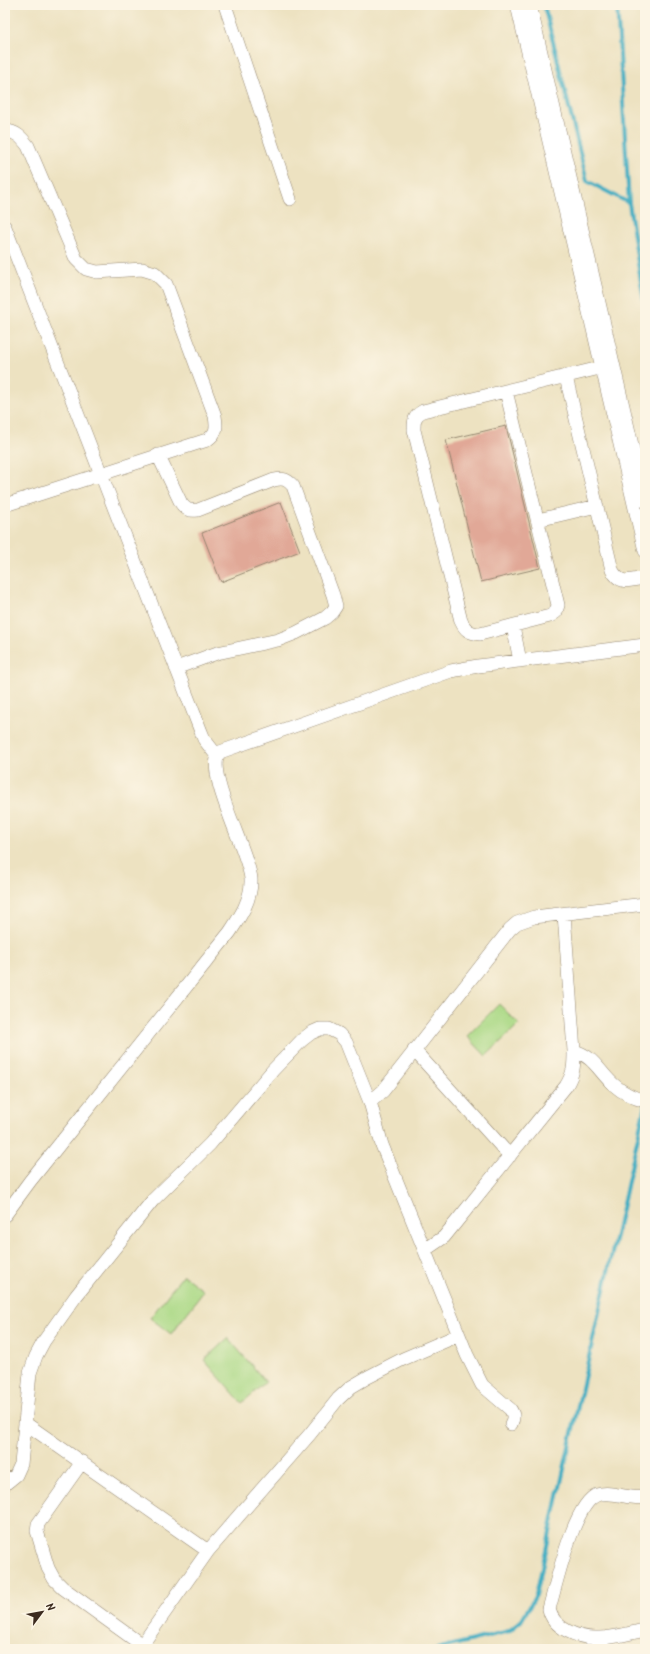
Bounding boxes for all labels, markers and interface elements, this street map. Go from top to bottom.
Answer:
north arrow [22,1592,62,1632]
text: N [40,1600,59,1615]

